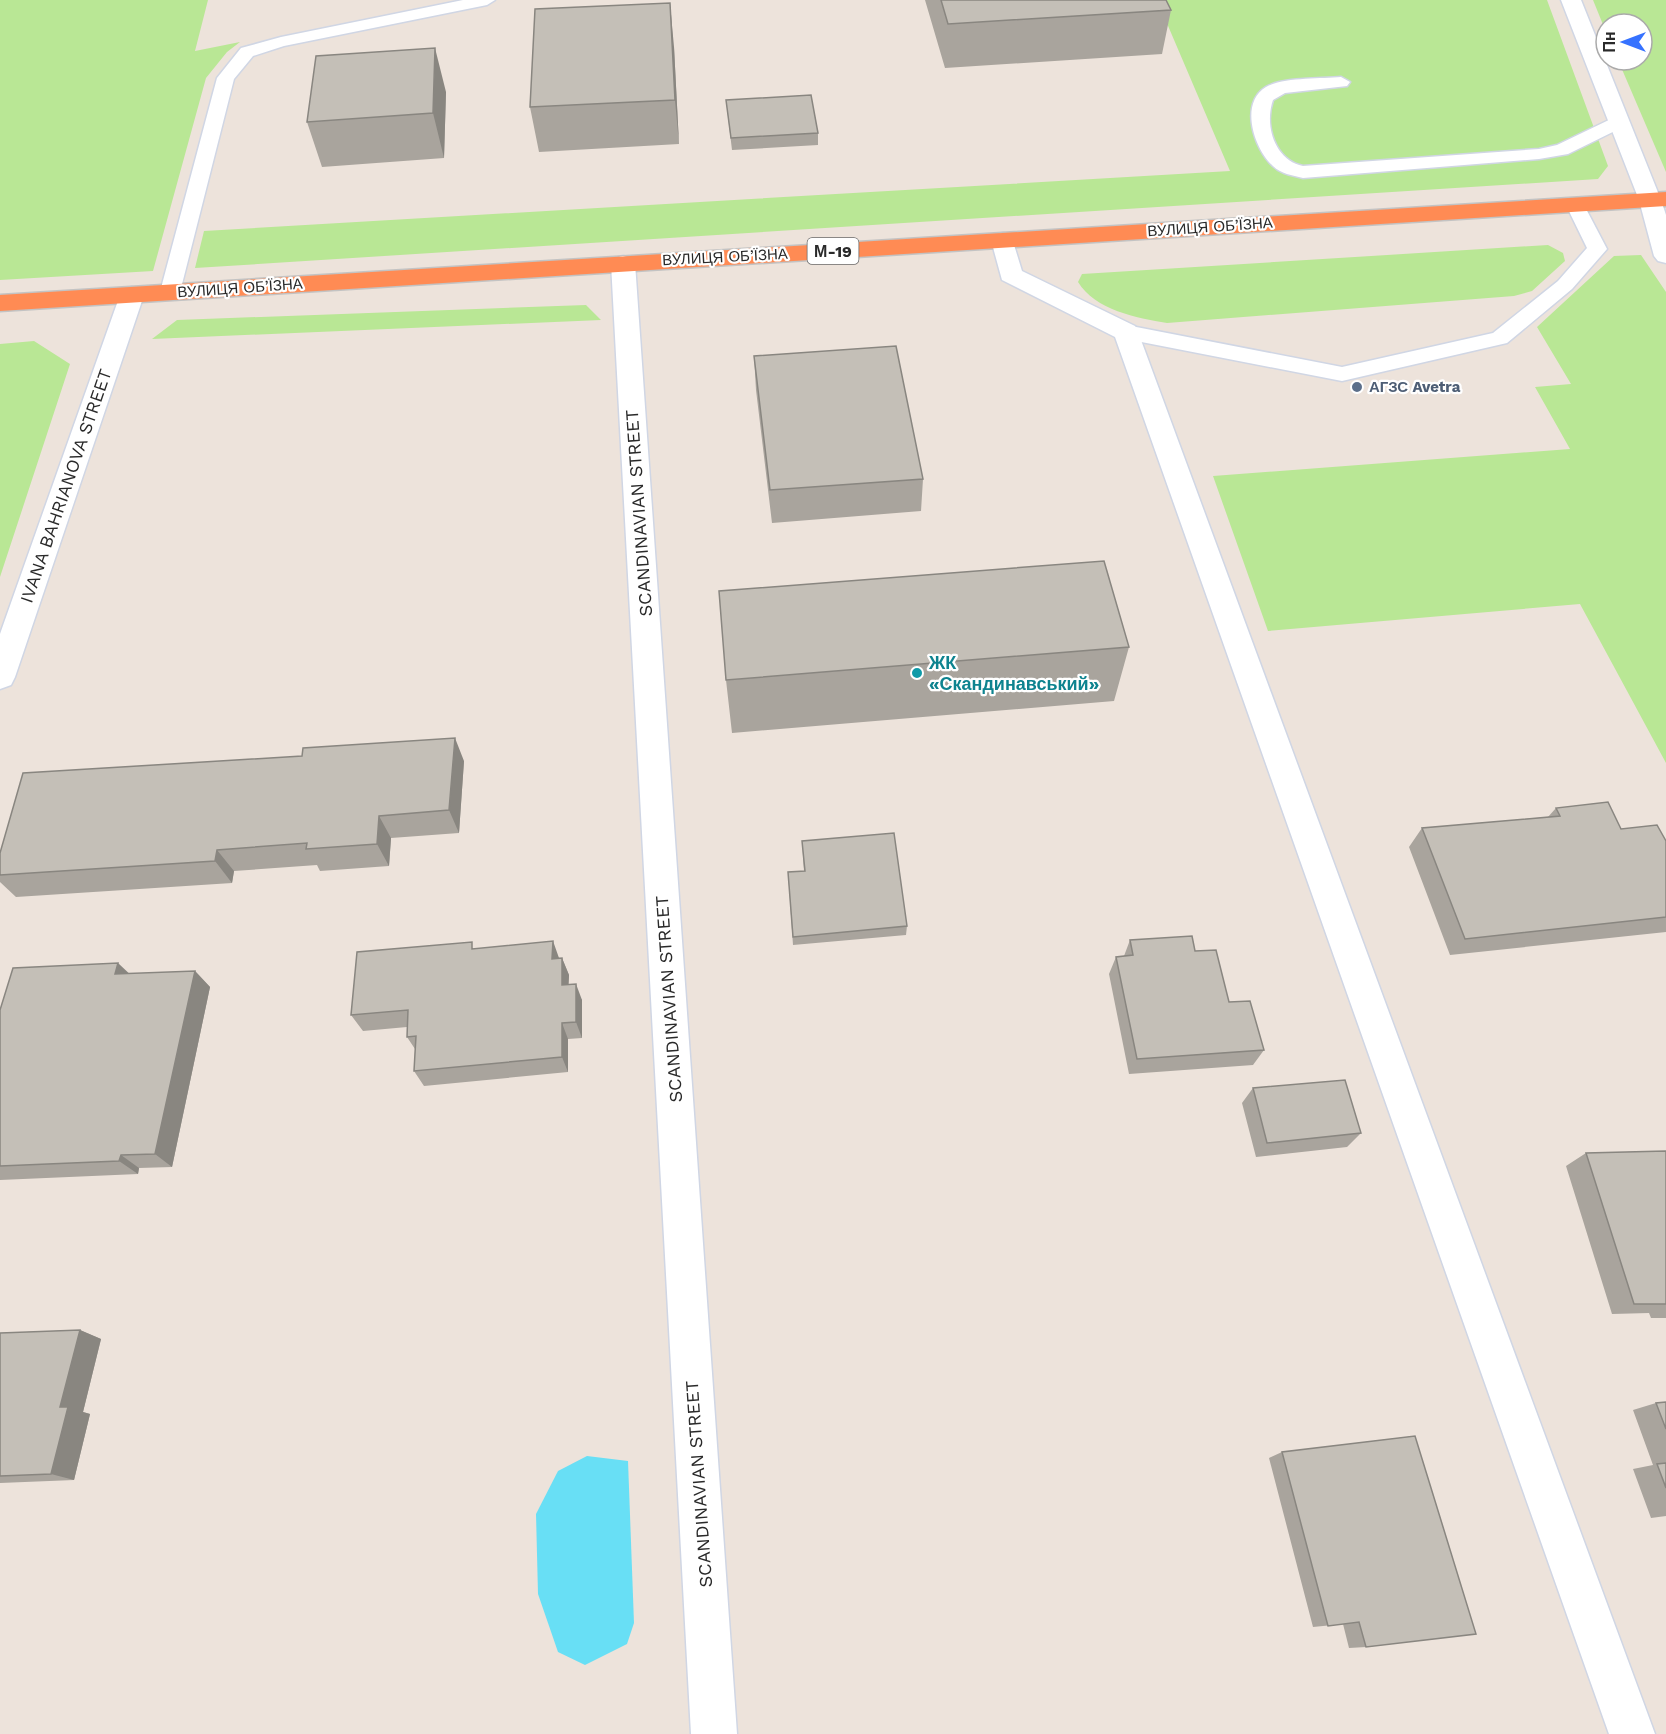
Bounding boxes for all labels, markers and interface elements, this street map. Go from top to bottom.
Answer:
north arrow [1594,12,1654,72]
text: Пн [1600,31,1619,53]
street label: ВУЛИЦЯ ОБ’ЇЗНА [1147,214,1273,240]
road number: М-19 [808,238,858,264]
street label: ВУЛИЦЯ ОБ’ЇЗНА [662,245,788,269]
street label: ВУЛИЦЯ ОБ’ЇЗНА [177,275,303,301]
street label: IVANA BAHRIANOVA STREET [16,366,116,606]
place label: АГЗС Avetra [1369,378,1461,396]
marker: АГЗС Avetra [1350,380,1364,394]
street label: SCANDINAVIAN STREET [621,409,656,617]
place label: ЖК «Скандинавський» [928,652,1099,694]
marker: ЖК «Скандинавський» [910,666,924,680]
street label: SCANDINAVIAN STREET [651,895,686,1103]
street label: SCANDINAVIAN STREET [681,1380,716,1588]

